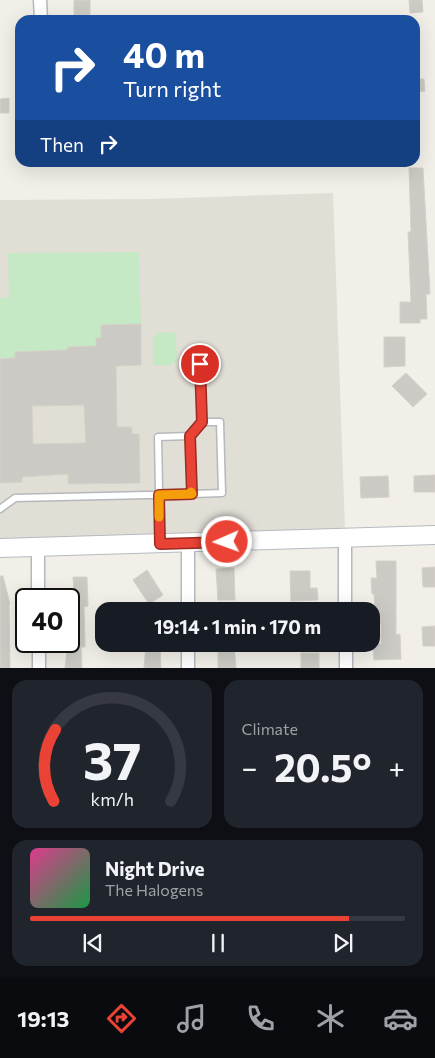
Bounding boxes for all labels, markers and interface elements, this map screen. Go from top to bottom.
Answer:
text: 40 m [123,32,205,75]
icon: right [40,35,105,100]
text: Turn right [123,75,221,102]
icon: right [94,130,122,158]
text: Then [40,133,84,156]
pin [179,343,221,385]
icon: arrive [186,350,214,378]
position arrow [200,515,252,567]
speed limit sign: 40 [15,588,80,653]
text: 19:14 · 1 min · 170 m [154,615,321,638]
text: Climate [242,719,298,738]
text: 37 [83,727,141,791]
text: 20.5° [274,743,372,790]
text: − [242,750,257,784]
text: + [389,750,405,784]
text: km/h [90,788,133,810]
text: Night Drive [105,857,205,880]
text: The Halogens [105,880,203,899]
icon: previous [79,929,107,957]
icon: pause [204,929,232,957]
icon: next [329,929,357,957]
icon: directions [104,1001,139,1036]
icon: music [174,1001,209,1036]
icon: phone [243,1001,278,1036]
icon: climate [313,1001,348,1036]
icon: car [383,1001,418,1036]
text: 19:13 [17,1005,69,1032]

